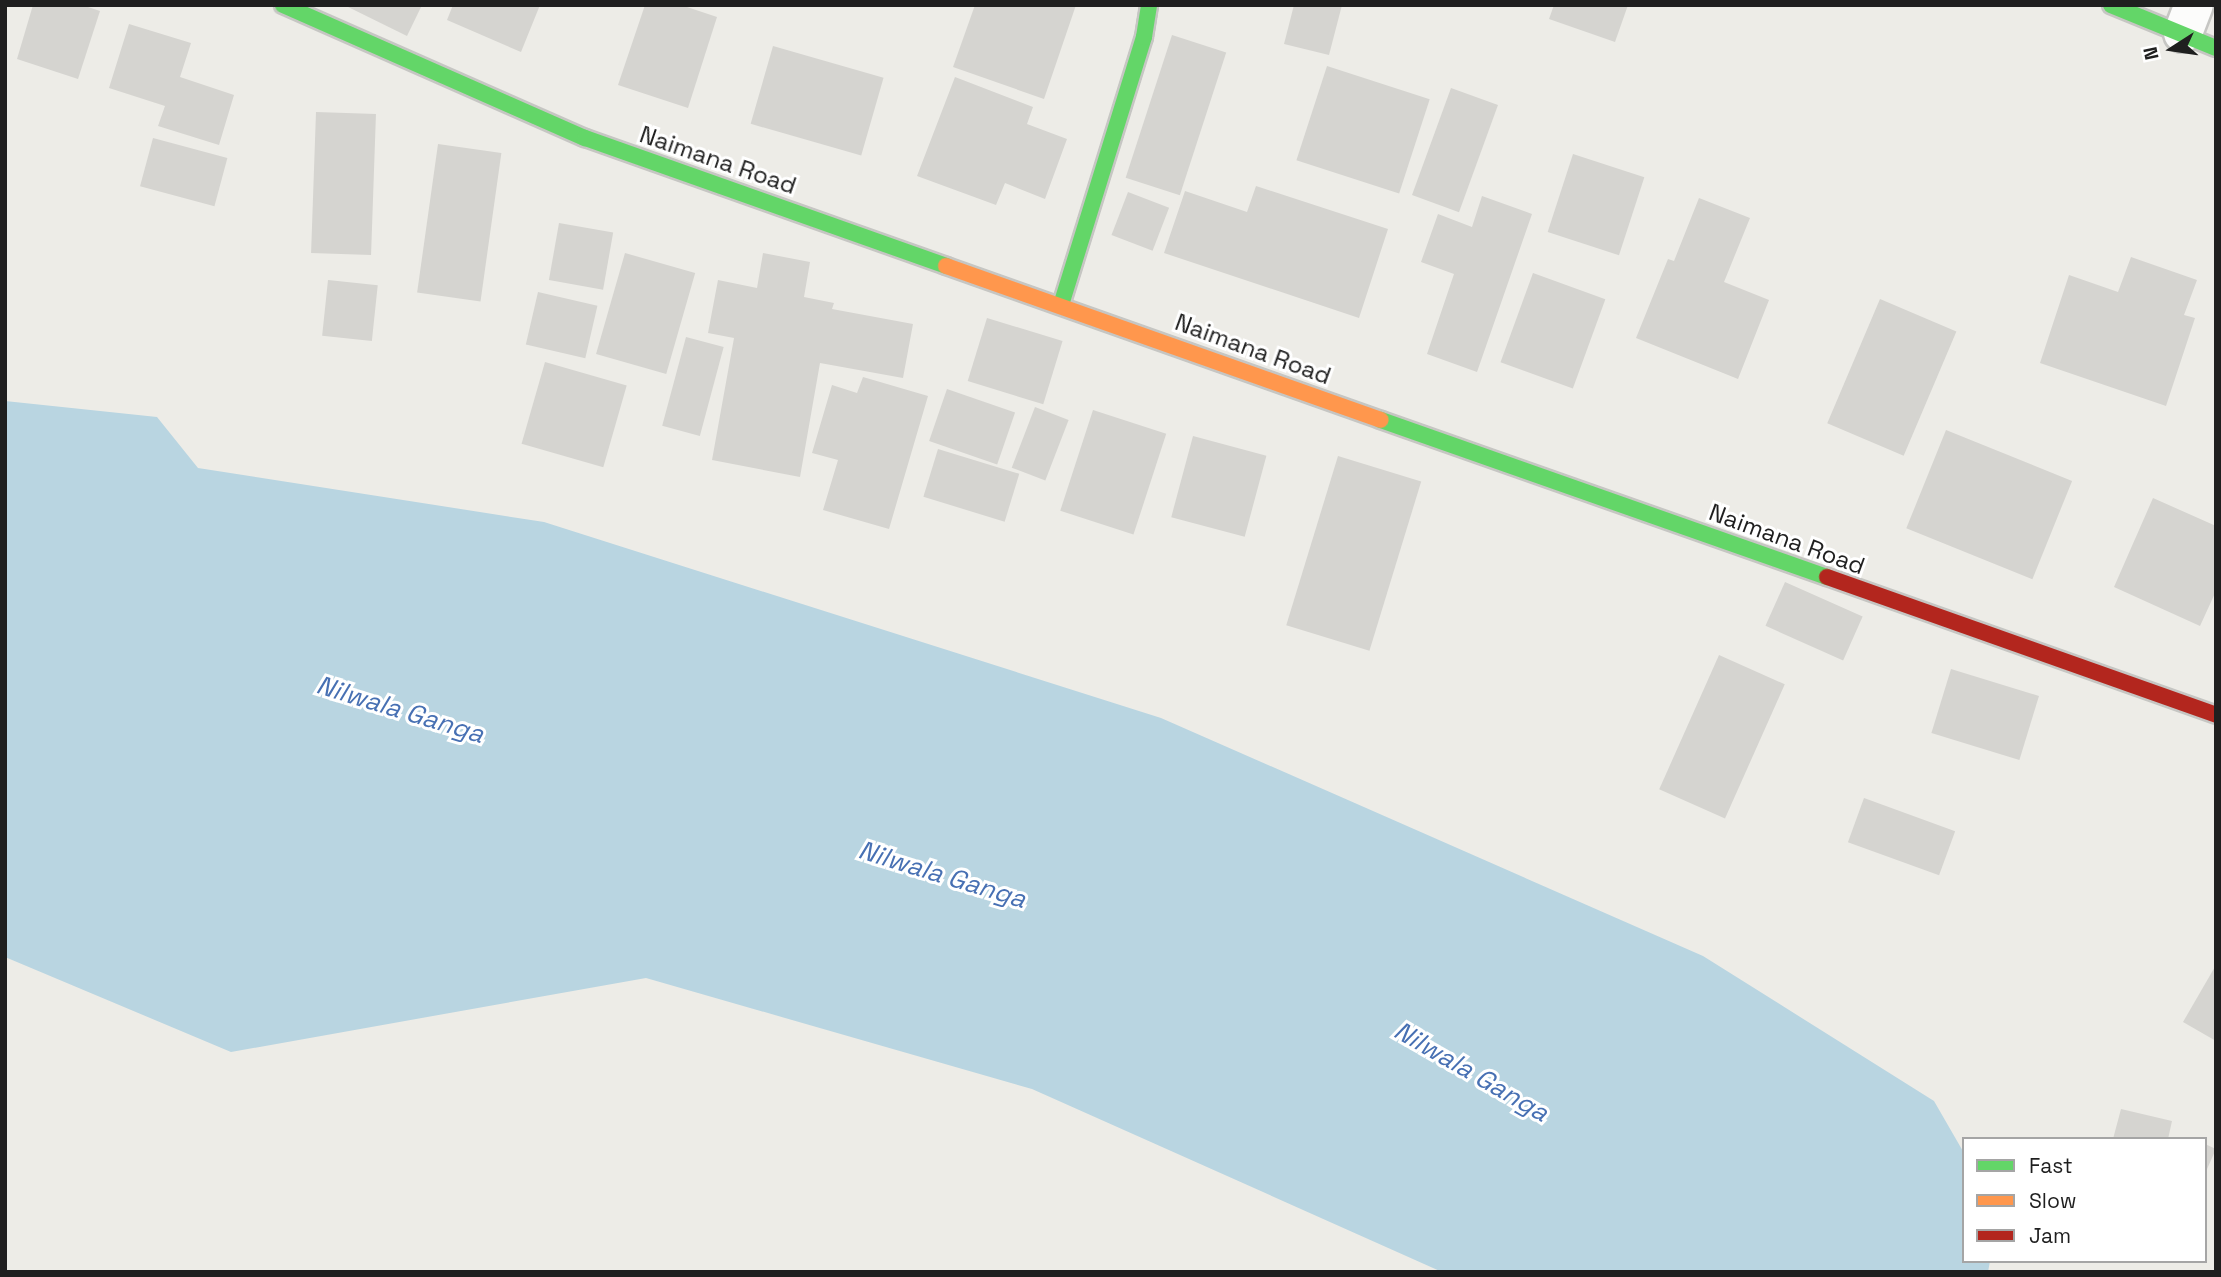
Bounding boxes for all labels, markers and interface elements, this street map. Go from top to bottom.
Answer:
north arrow [2137,14,2207,84]
text: N [2137,45,2165,62]
street label: Naimana Road [636,120,800,200]
street label: Naimana Road [1171,307,1335,391]
street label: Naimana Road [1705,497,1869,581]
water label: Nilwala Ganga [313,670,487,750]
water label: Nilwala Ganga [855,835,1029,915]
water label: Nilwala Ganga [1388,1015,1554,1129]
legend [1962,1137,2207,1263]
text: Fast [2029,1152,2073,1179]
text: Slow [2029,1187,2077,1214]
text: Jam [2029,1222,2071,1249]

